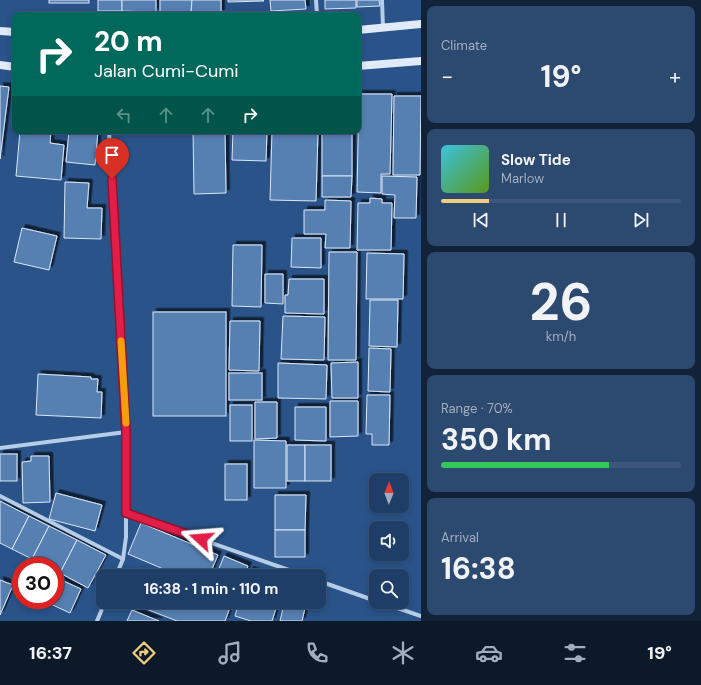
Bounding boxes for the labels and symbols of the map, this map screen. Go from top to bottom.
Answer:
pin [95,138,129,179]
north arrow [369,473,409,513]
position arrow [180,518,222,560]
speed limit sign: 30 [12,557,64,609]

